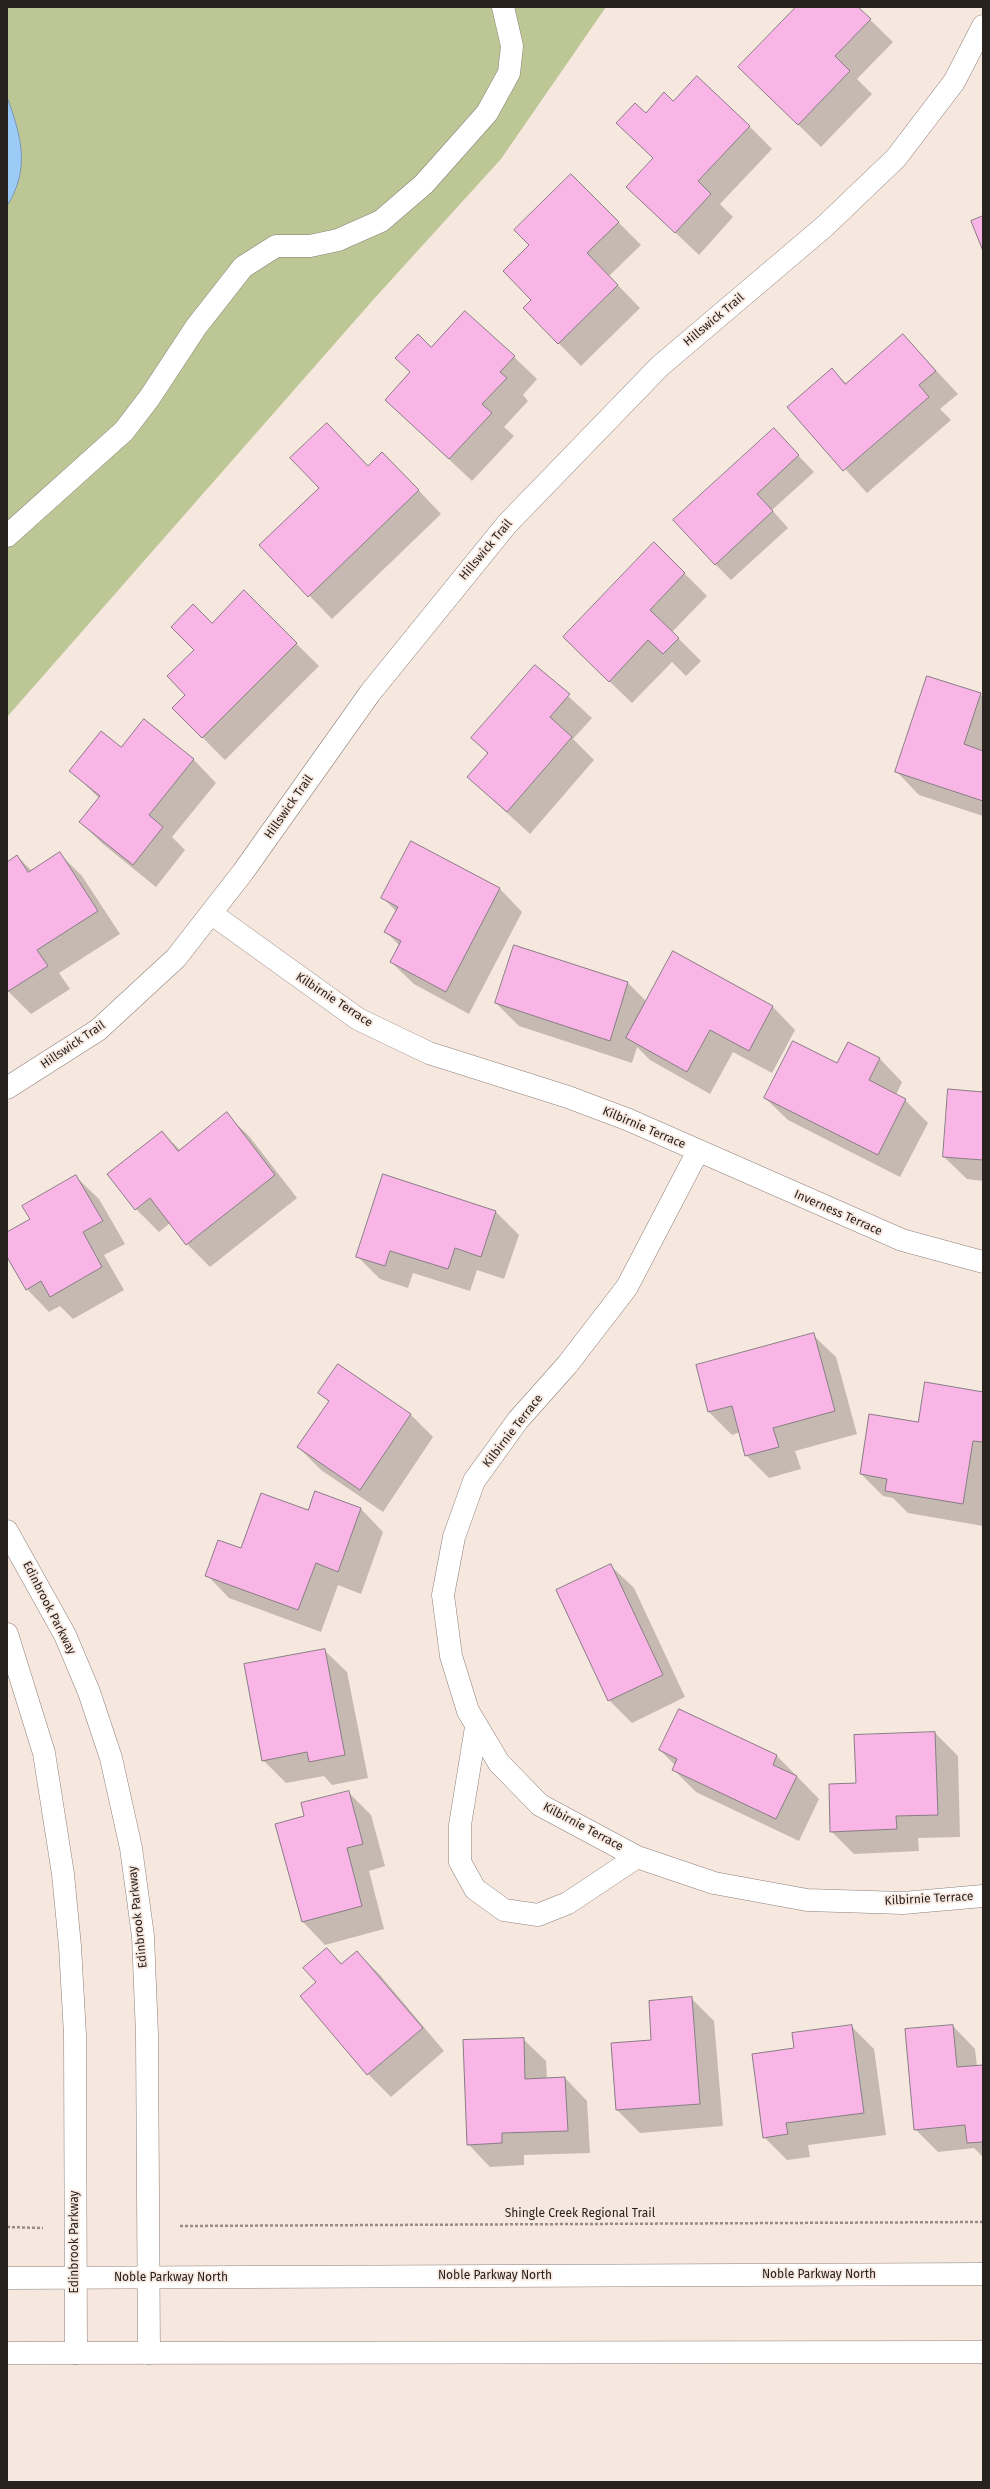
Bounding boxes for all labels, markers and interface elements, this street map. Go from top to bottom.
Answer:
street label: Hillswick Trail [681,290,747,350]
street label: Hillswick Trail [456,517,516,583]
street label: Hillswick Trail [262,772,316,842]
street label: Kilbirnie Terrace [293,970,375,1030]
street label: Hillswick Trail [38,1018,108,1072]
street label: Kilbirnie Terrace [600,1104,688,1152]
street label: Inverness Terrace [792,1187,884,1239]
street label: Kilbirnie Terrace [480,1392,546,1470]
street label: Edinbrook Parkway [19,1559,79,1657]
street label: Kilbirnie Terrace [540,1800,626,1854]
street label: Edinbrook Parkway [125,1865,151,1969]
street label: Kilbirnie Terrace [884,1889,974,1909]
street label: Edinbrook Parkway [68,2191,82,2293]
street label: Shingle Creek Regional Trail [505,2207,655,2221]
street label: Noble Parkway North [762,2268,876,2282]
street label: Noble Parkway North [438,2269,552,2283]
street label: Noble Parkway North [114,2271,228,2285]

